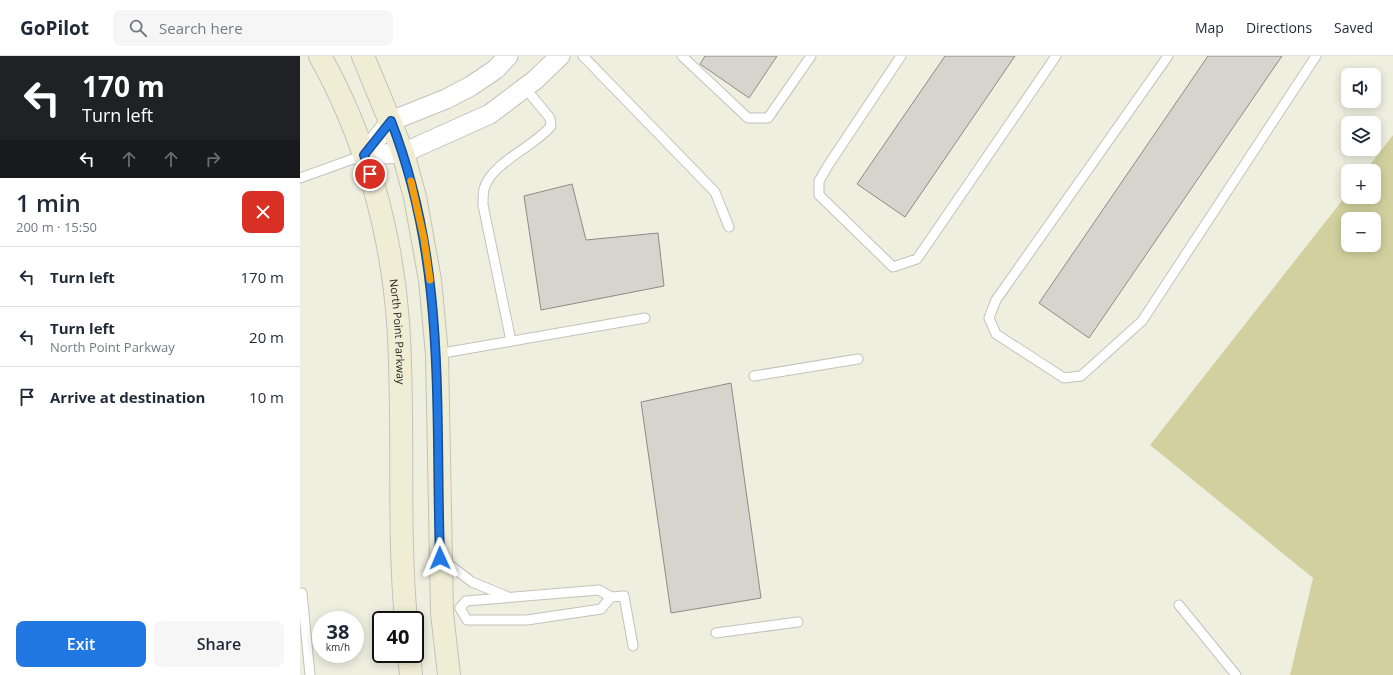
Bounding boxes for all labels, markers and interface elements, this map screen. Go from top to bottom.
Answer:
search box [113,10,393,46]
text: GoPilot [20,15,89,41]
icon: search [127,17,149,39]
text: Search here [159,18,243,38]
text: Map [1195,18,1224,37]
text: Directions [1246,18,1312,37]
text: Saved [1334,18,1373,37]
text: 170 m [82,67,165,105]
map controls [1341,68,1381,252]
button: sound [1341,68,1381,108]
icon: left [16,72,68,124]
text: Turn left [82,103,153,127]
button: layers [1341,116,1381,156]
icon: left [76,148,98,170]
icon: ahead [118,148,140,170]
icon: ahead [160,148,182,170]
icon: right [202,148,224,170]
pin [353,157,387,191]
icon: arrive [359,163,381,185]
button: + [1341,164,1381,204]
text: 1 min [16,186,81,219]
button: close [242,191,284,233]
button: − [1341,212,1381,252]
text: 200 m · 15:50 [16,218,97,236]
icon: left [16,266,38,288]
text: Turn left [50,267,115,287]
text: 170 m [240,267,284,287]
street label: North Point Parkway [387,278,409,385]
text: Turn left [50,318,115,338]
icon: left [16,326,38,348]
text: 20 m [249,327,284,347]
text: North Point Parkway [50,338,175,356]
icon: arrive [16,386,38,408]
text: Arrive at destination [50,387,205,407]
text: 10 m [249,387,284,407]
position arrow [419,537,461,579]
speed limit sign: 40 [372,611,424,663]
text: 38 [327,618,349,645]
button: Exit [16,621,146,667]
button: Share [154,621,284,667]
text: km/h [326,640,350,654]

